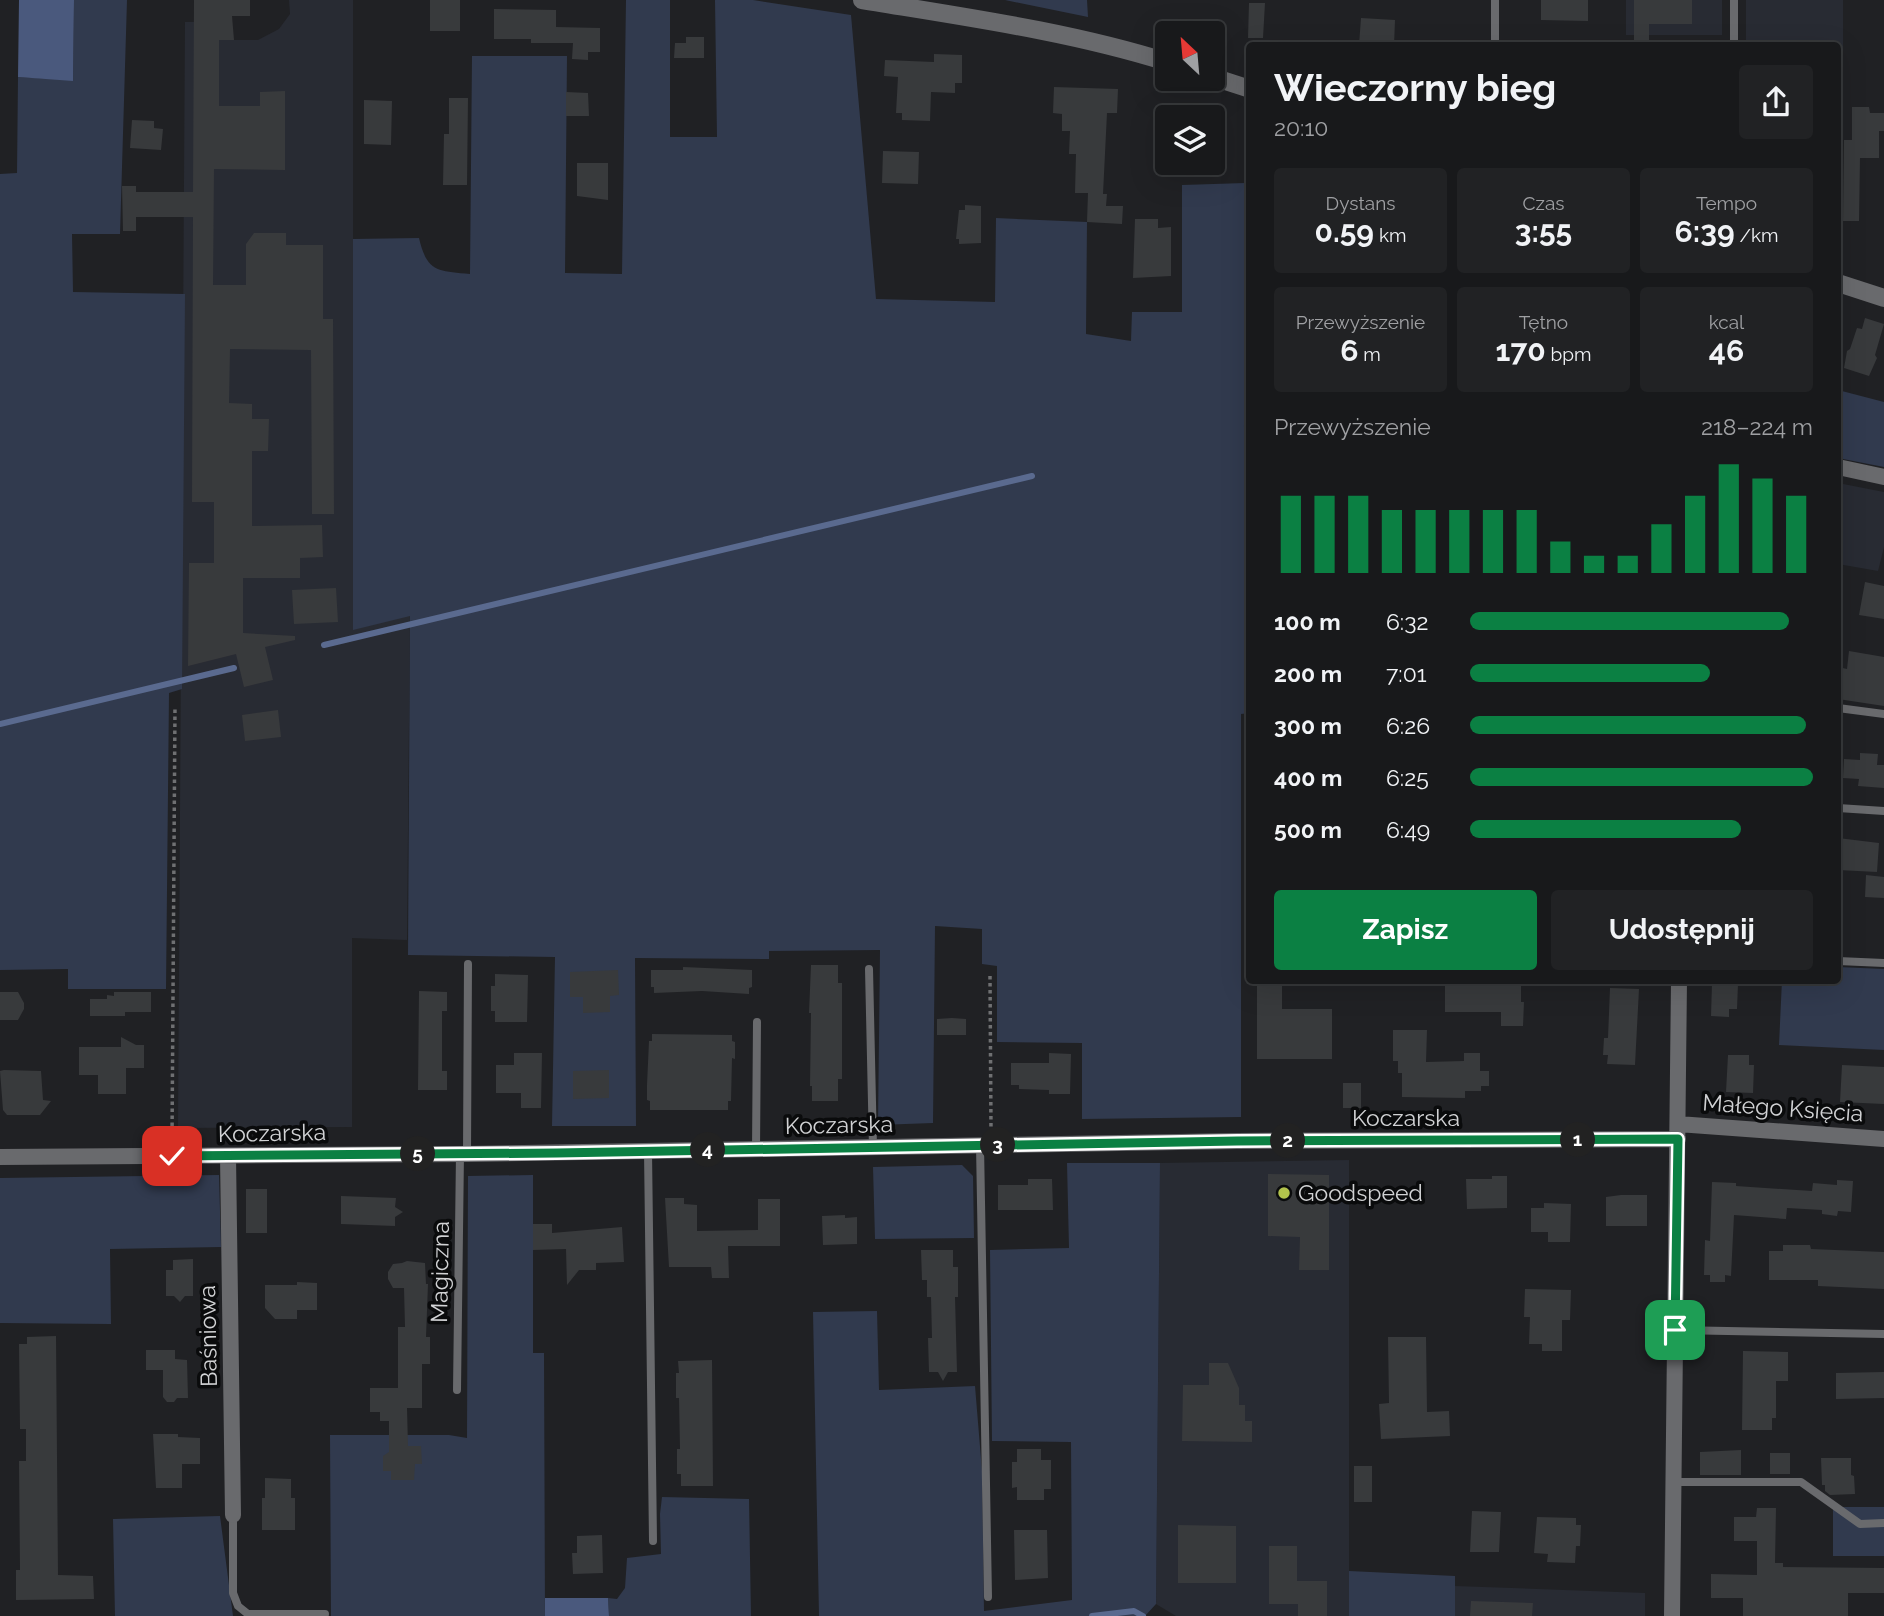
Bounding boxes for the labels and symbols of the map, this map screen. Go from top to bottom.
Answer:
north arrow [1155,21,1225,91]
street label: Małego Księcia [1702,1088,1864,1127]
street label: Koczarska [1352,1104,1460,1131]
street label: Koczarska [785,1110,893,1139]
street label: Koczarska [218,1118,326,1147]
pin: 1 [1560,1122,1596,1158]
pin: 2 [1270,1124,1306,1158]
pin [142,1126,202,1186]
pin: 3 [981,1128,1016,1162]
pin: 4 [690,1132,726,1168]
pin: 5 [400,1136,436,1172]
place label: Goodspeed [1298,1179,1423,1206]
marker: Goodspeed [1276,1185,1292,1201]
street label: Magiczna [425,1221,454,1323]
street label: Baśniowa [193,1285,222,1387]
pin [1645,1300,1705,1360]

